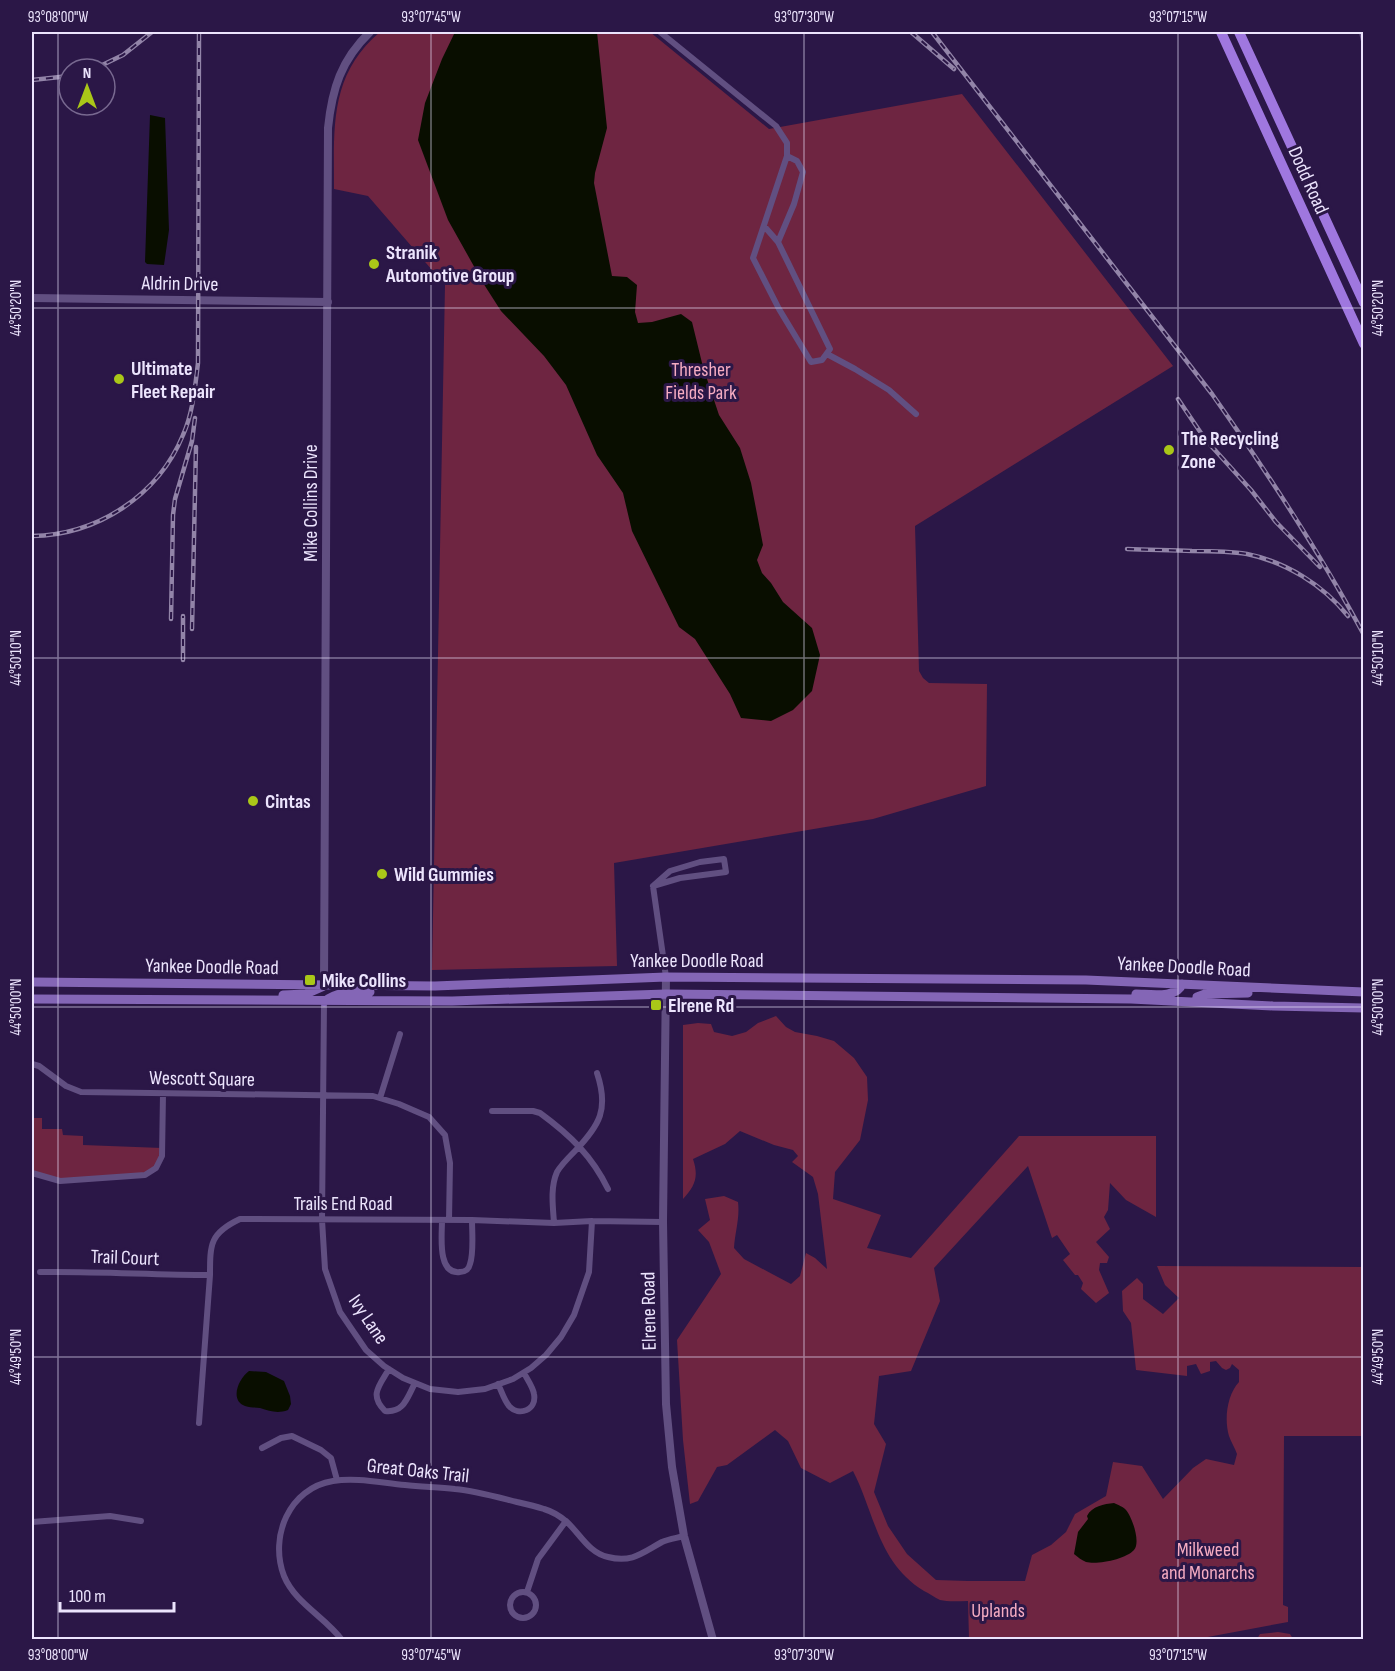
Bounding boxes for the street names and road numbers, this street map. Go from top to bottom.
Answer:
street label: Dodd Road [1283,143,1334,218]
street label: Aldrin Drive [140,271,219,297]
street label: Mike Collins Drive [299,444,323,562]
street label: Yankee Doodle Road [630,949,764,973]
street label: Yankee Doodle Road [1117,952,1251,982]
street label: Yankee Doodle Road [145,954,279,980]
street label: Wescott Square [149,1066,255,1092]
street label: Trails End Road [293,1192,393,1216]
street label: Trail Court [90,1245,160,1271]
street label: Elrene Road [636,1272,662,1350]
street label: Ivy Lane [343,1290,393,1349]
street label: Great Oaks Trail [366,1454,470,1488]

